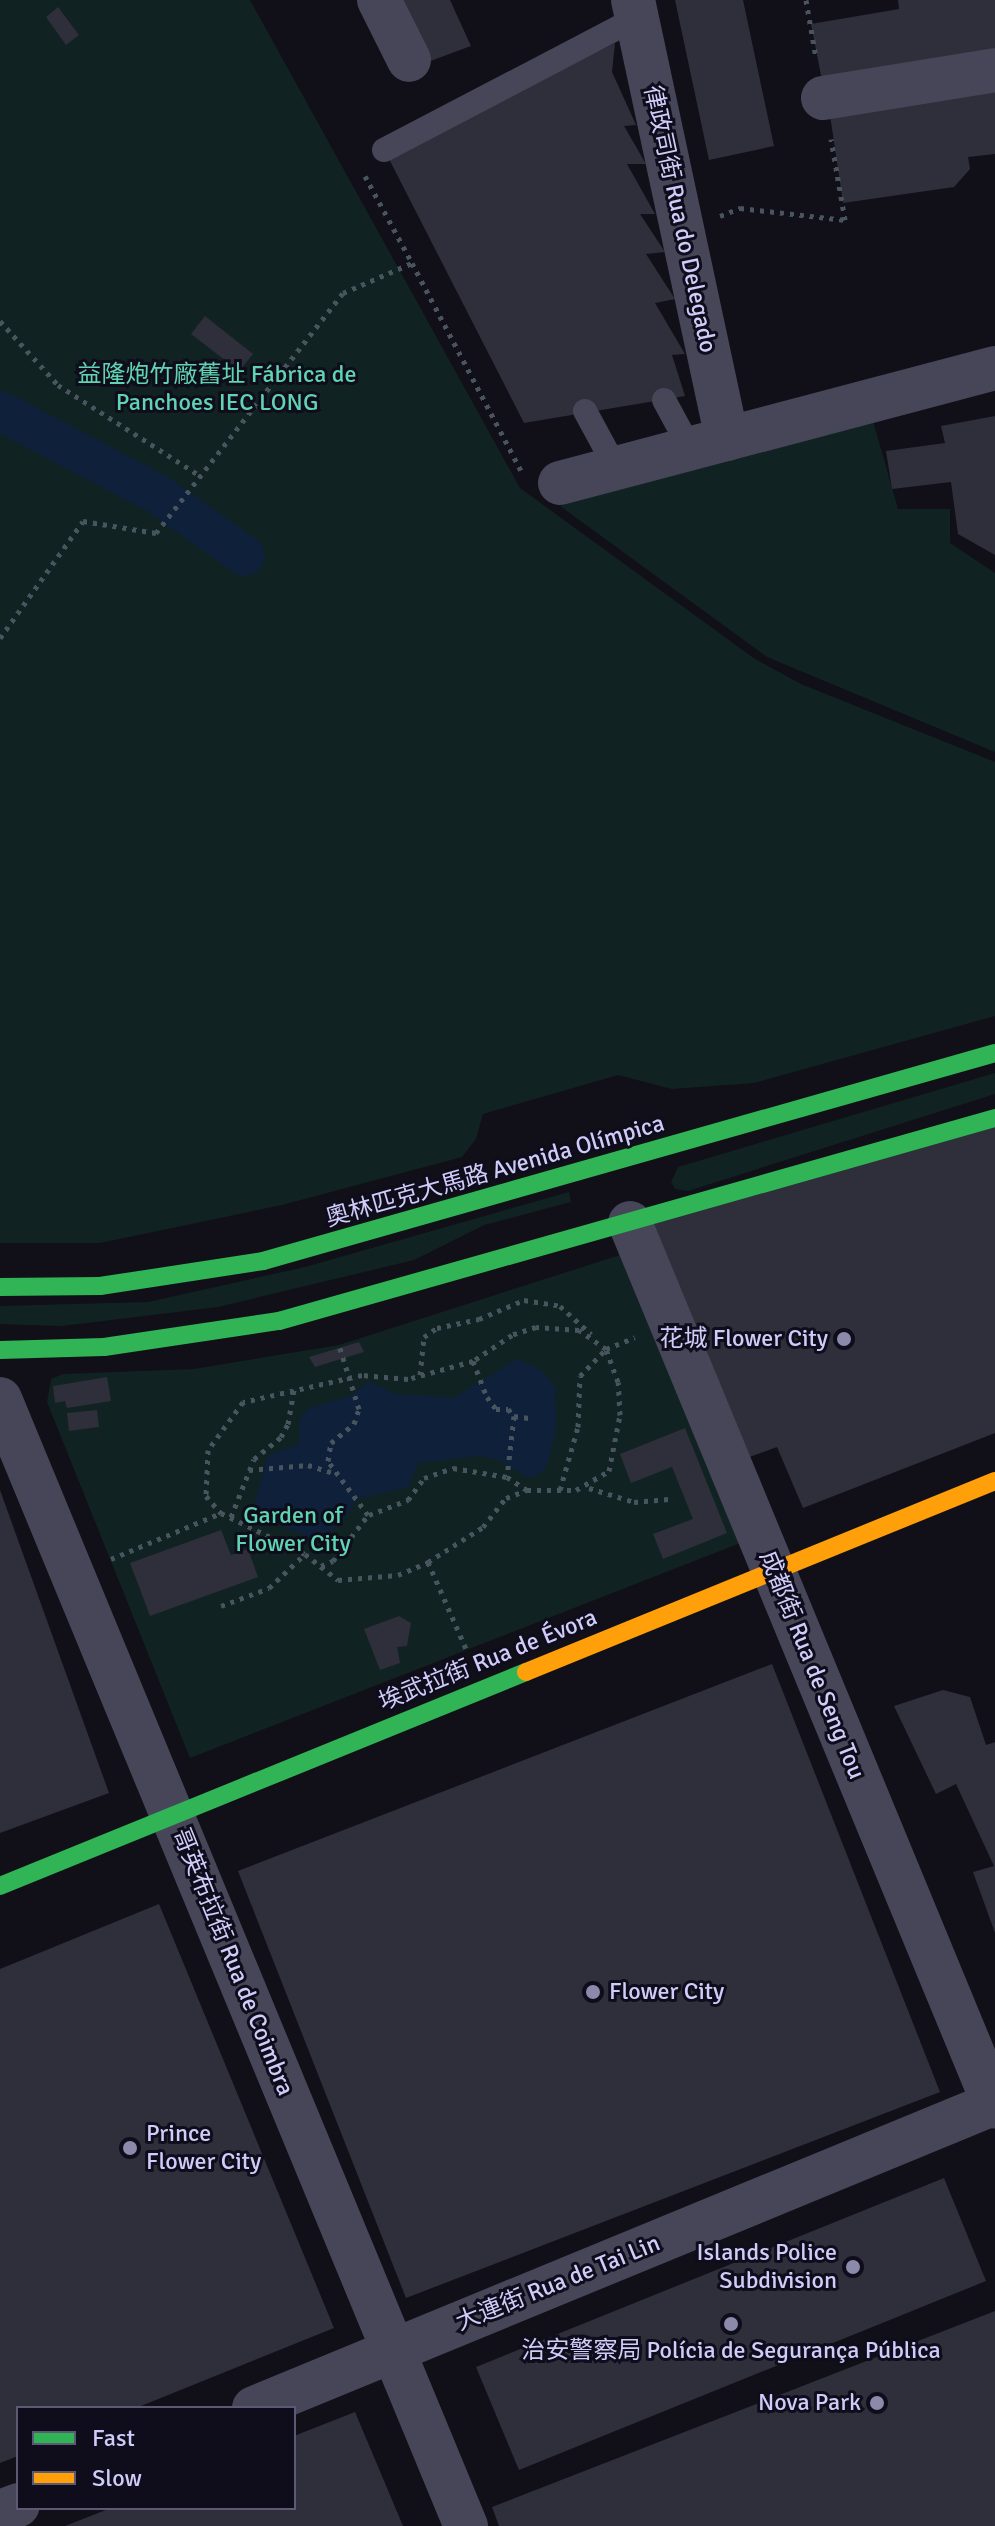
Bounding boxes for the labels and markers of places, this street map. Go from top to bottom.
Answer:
place label: 花城 Flower City [659,1325,828,1353]
marker: 花城 Flower City [835,1330,853,1348]
place label: Flower City [609,1978,724,2006]
marker: Flower City [584,1983,602,2001]
place label: Prince Flower City [146,2120,261,2176]
marker: Prince Flower City [121,2139,139,2157]
place label: Islands Police Subdivision [697,2239,837,2295]
marker: Islands Police Subdivision [844,2258,862,2276]
marker: 治安警察局 Polícia de Segurança Pública [722,2315,740,2333]
place label: 治安警察局 Polícia de Segurança Pública [521,2337,941,2365]
place label: Nova Park [758,2389,861,2417]
marker: Nova Park [868,2394,886,2412]

